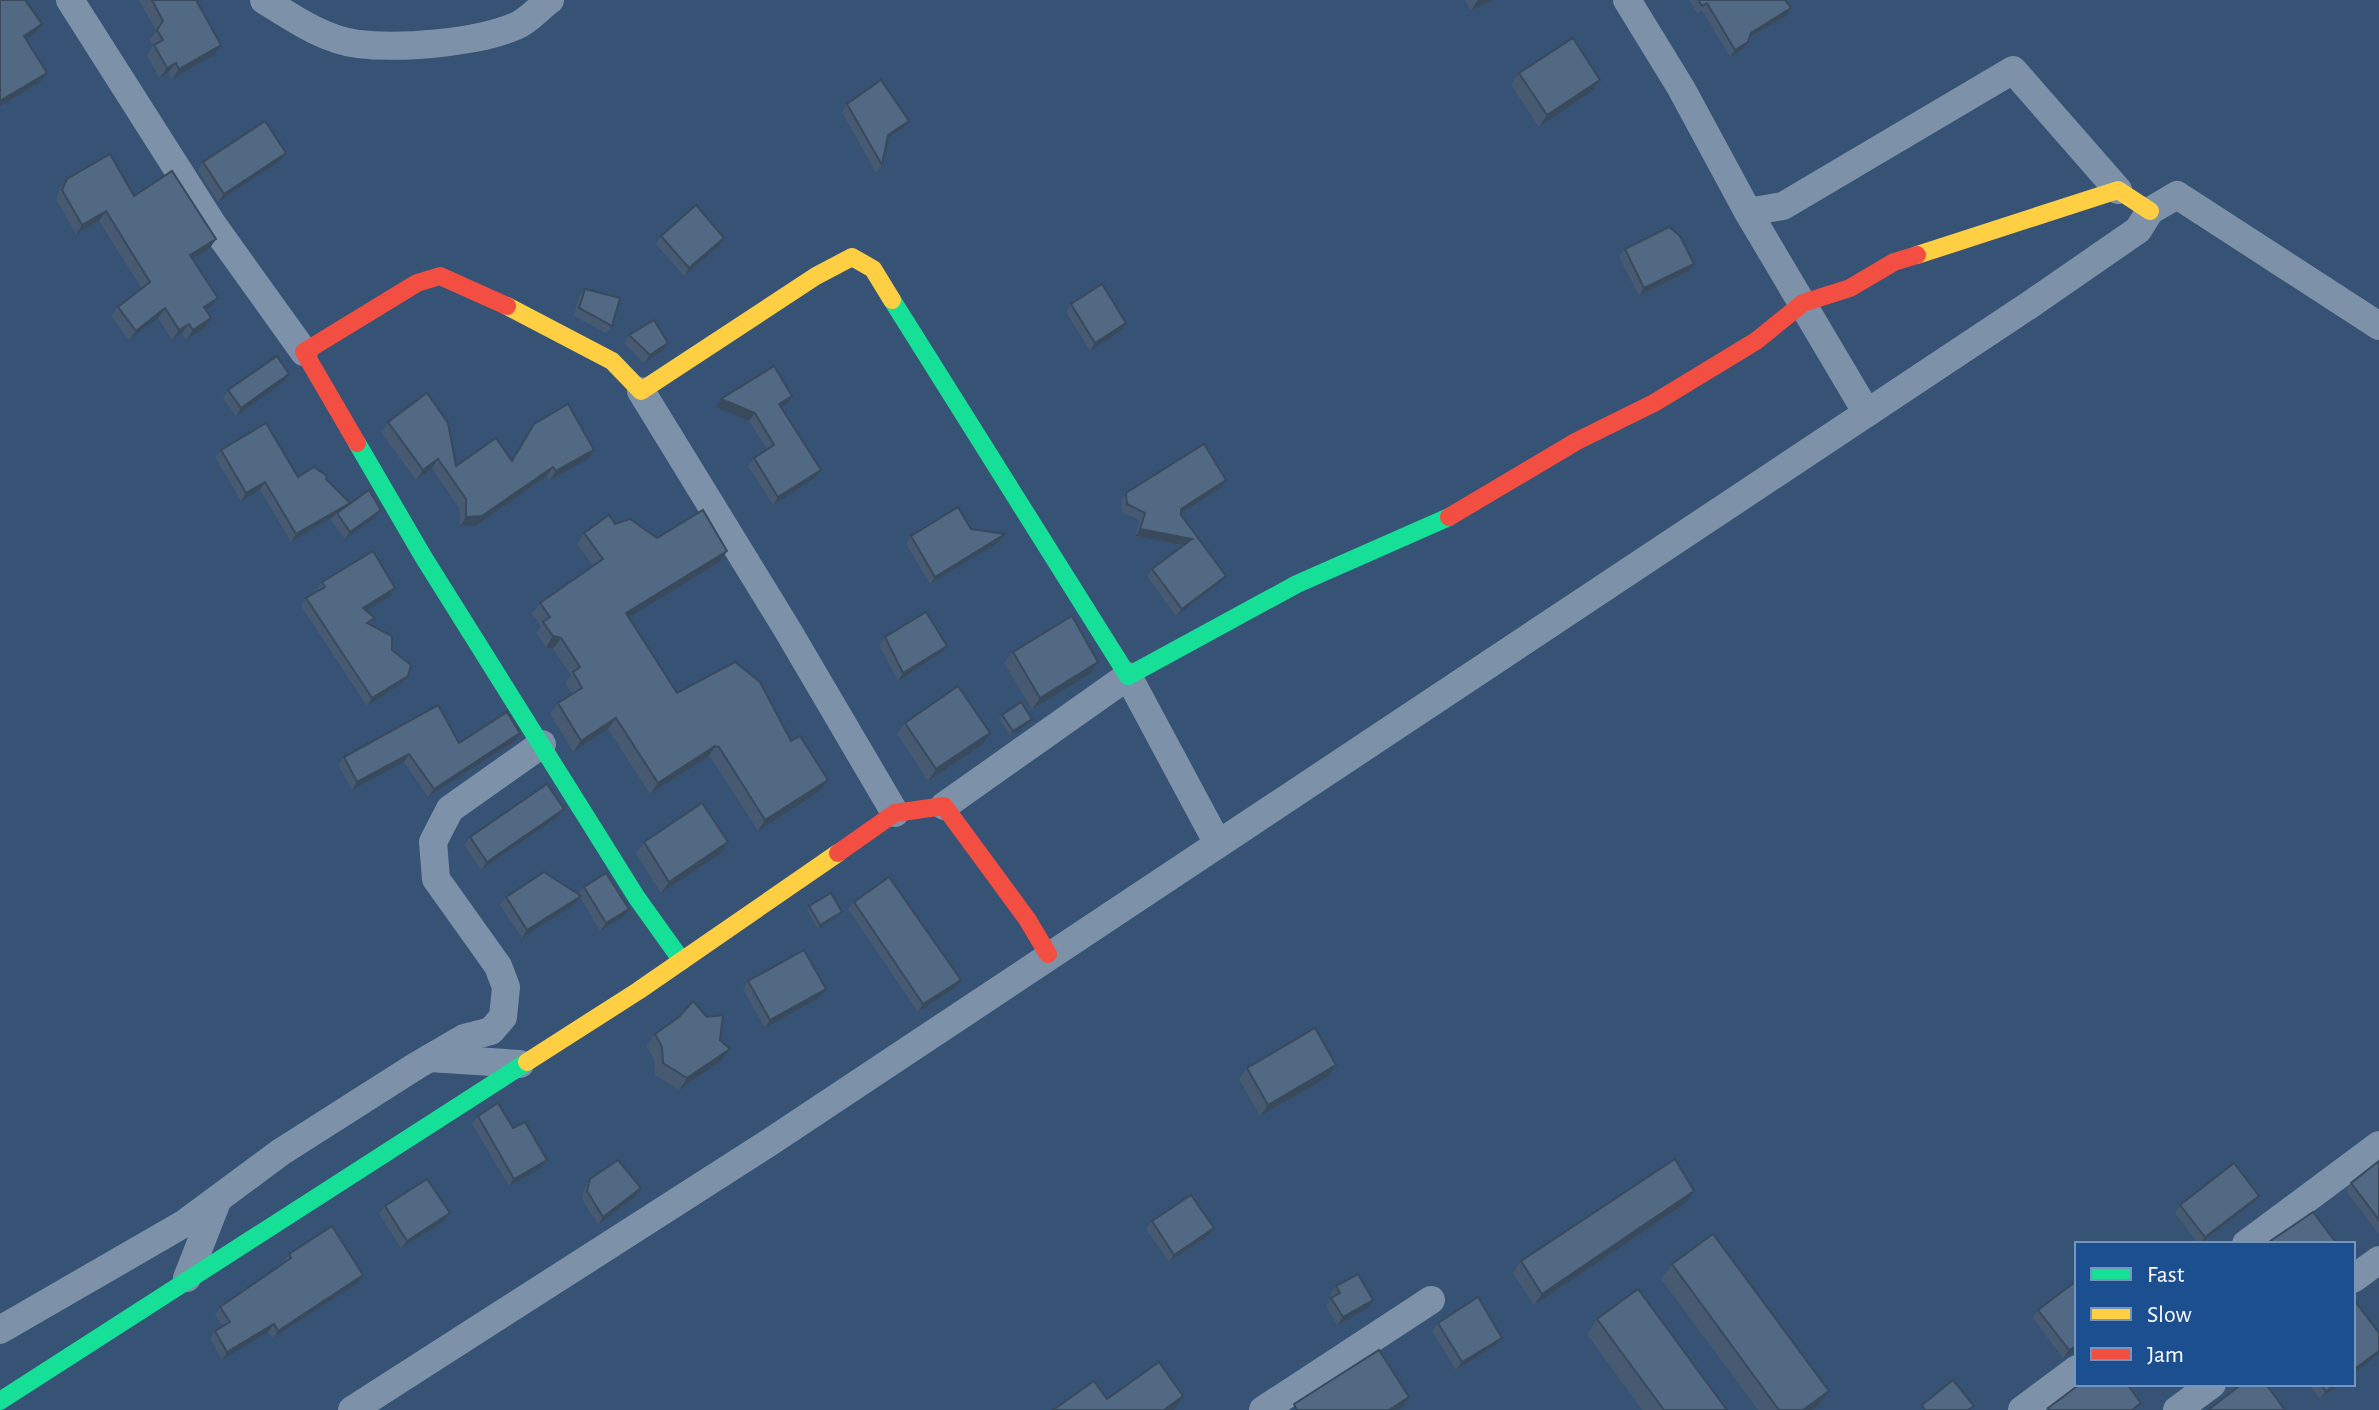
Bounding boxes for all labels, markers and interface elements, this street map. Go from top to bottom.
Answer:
legend [2075,1242,2355,1386]
text: Fast [2147,1263,2185,1287]
text: Slow [2147,1303,2192,1327]
text: Jam [2147,1343,2184,1367]

